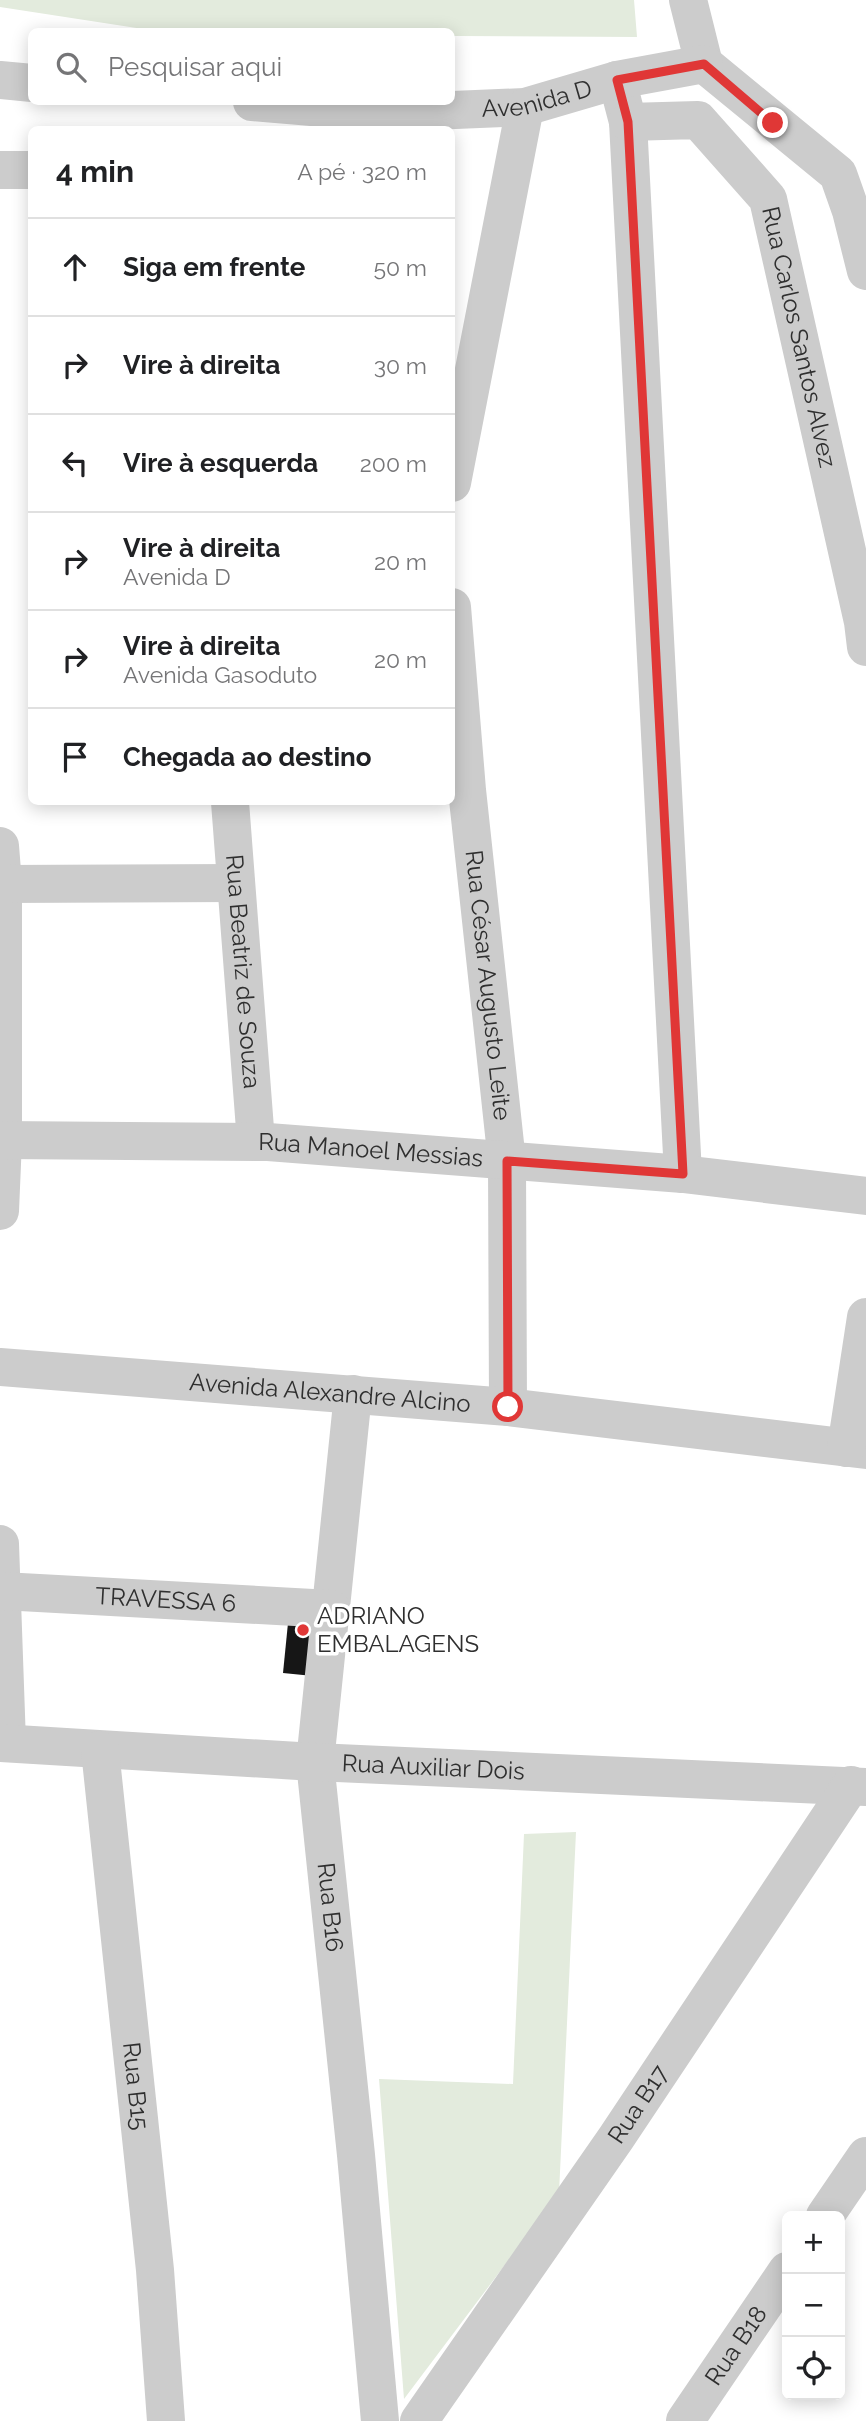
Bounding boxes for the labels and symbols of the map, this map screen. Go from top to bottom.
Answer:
street label: Avenida D [481,73,595,123]
route end [757,107,788,138]
street label: Rua Carlos Santos Alvez [756,204,843,470]
street label: Rua César Augusto Leite [460,849,517,1122]
street label: Rua Beatriz de Souza [220,853,267,1090]
street label: Rua Manoel Messias [258,1127,484,1173]
street label: Avenida Alexandre Alcino [188,1367,472,1418]
route start [492,1391,523,1422]
street label: TRAVESSA 6 [95,1581,237,1618]
place label: ADRIANO EMBALAGENS [317,1601,479,1658]
marker: ADRIANO EMBALAGENS [295,1622,311,1638]
street label: Rua Auxiliar Dois [341,1748,525,1785]
street label: Rua B16 [312,1861,350,1953]
street label: Rua B15 [117,2041,155,2132]
street label: Rua B17 [601,2059,674,2149]
street label: Rua B18 [699,2300,773,2391]

